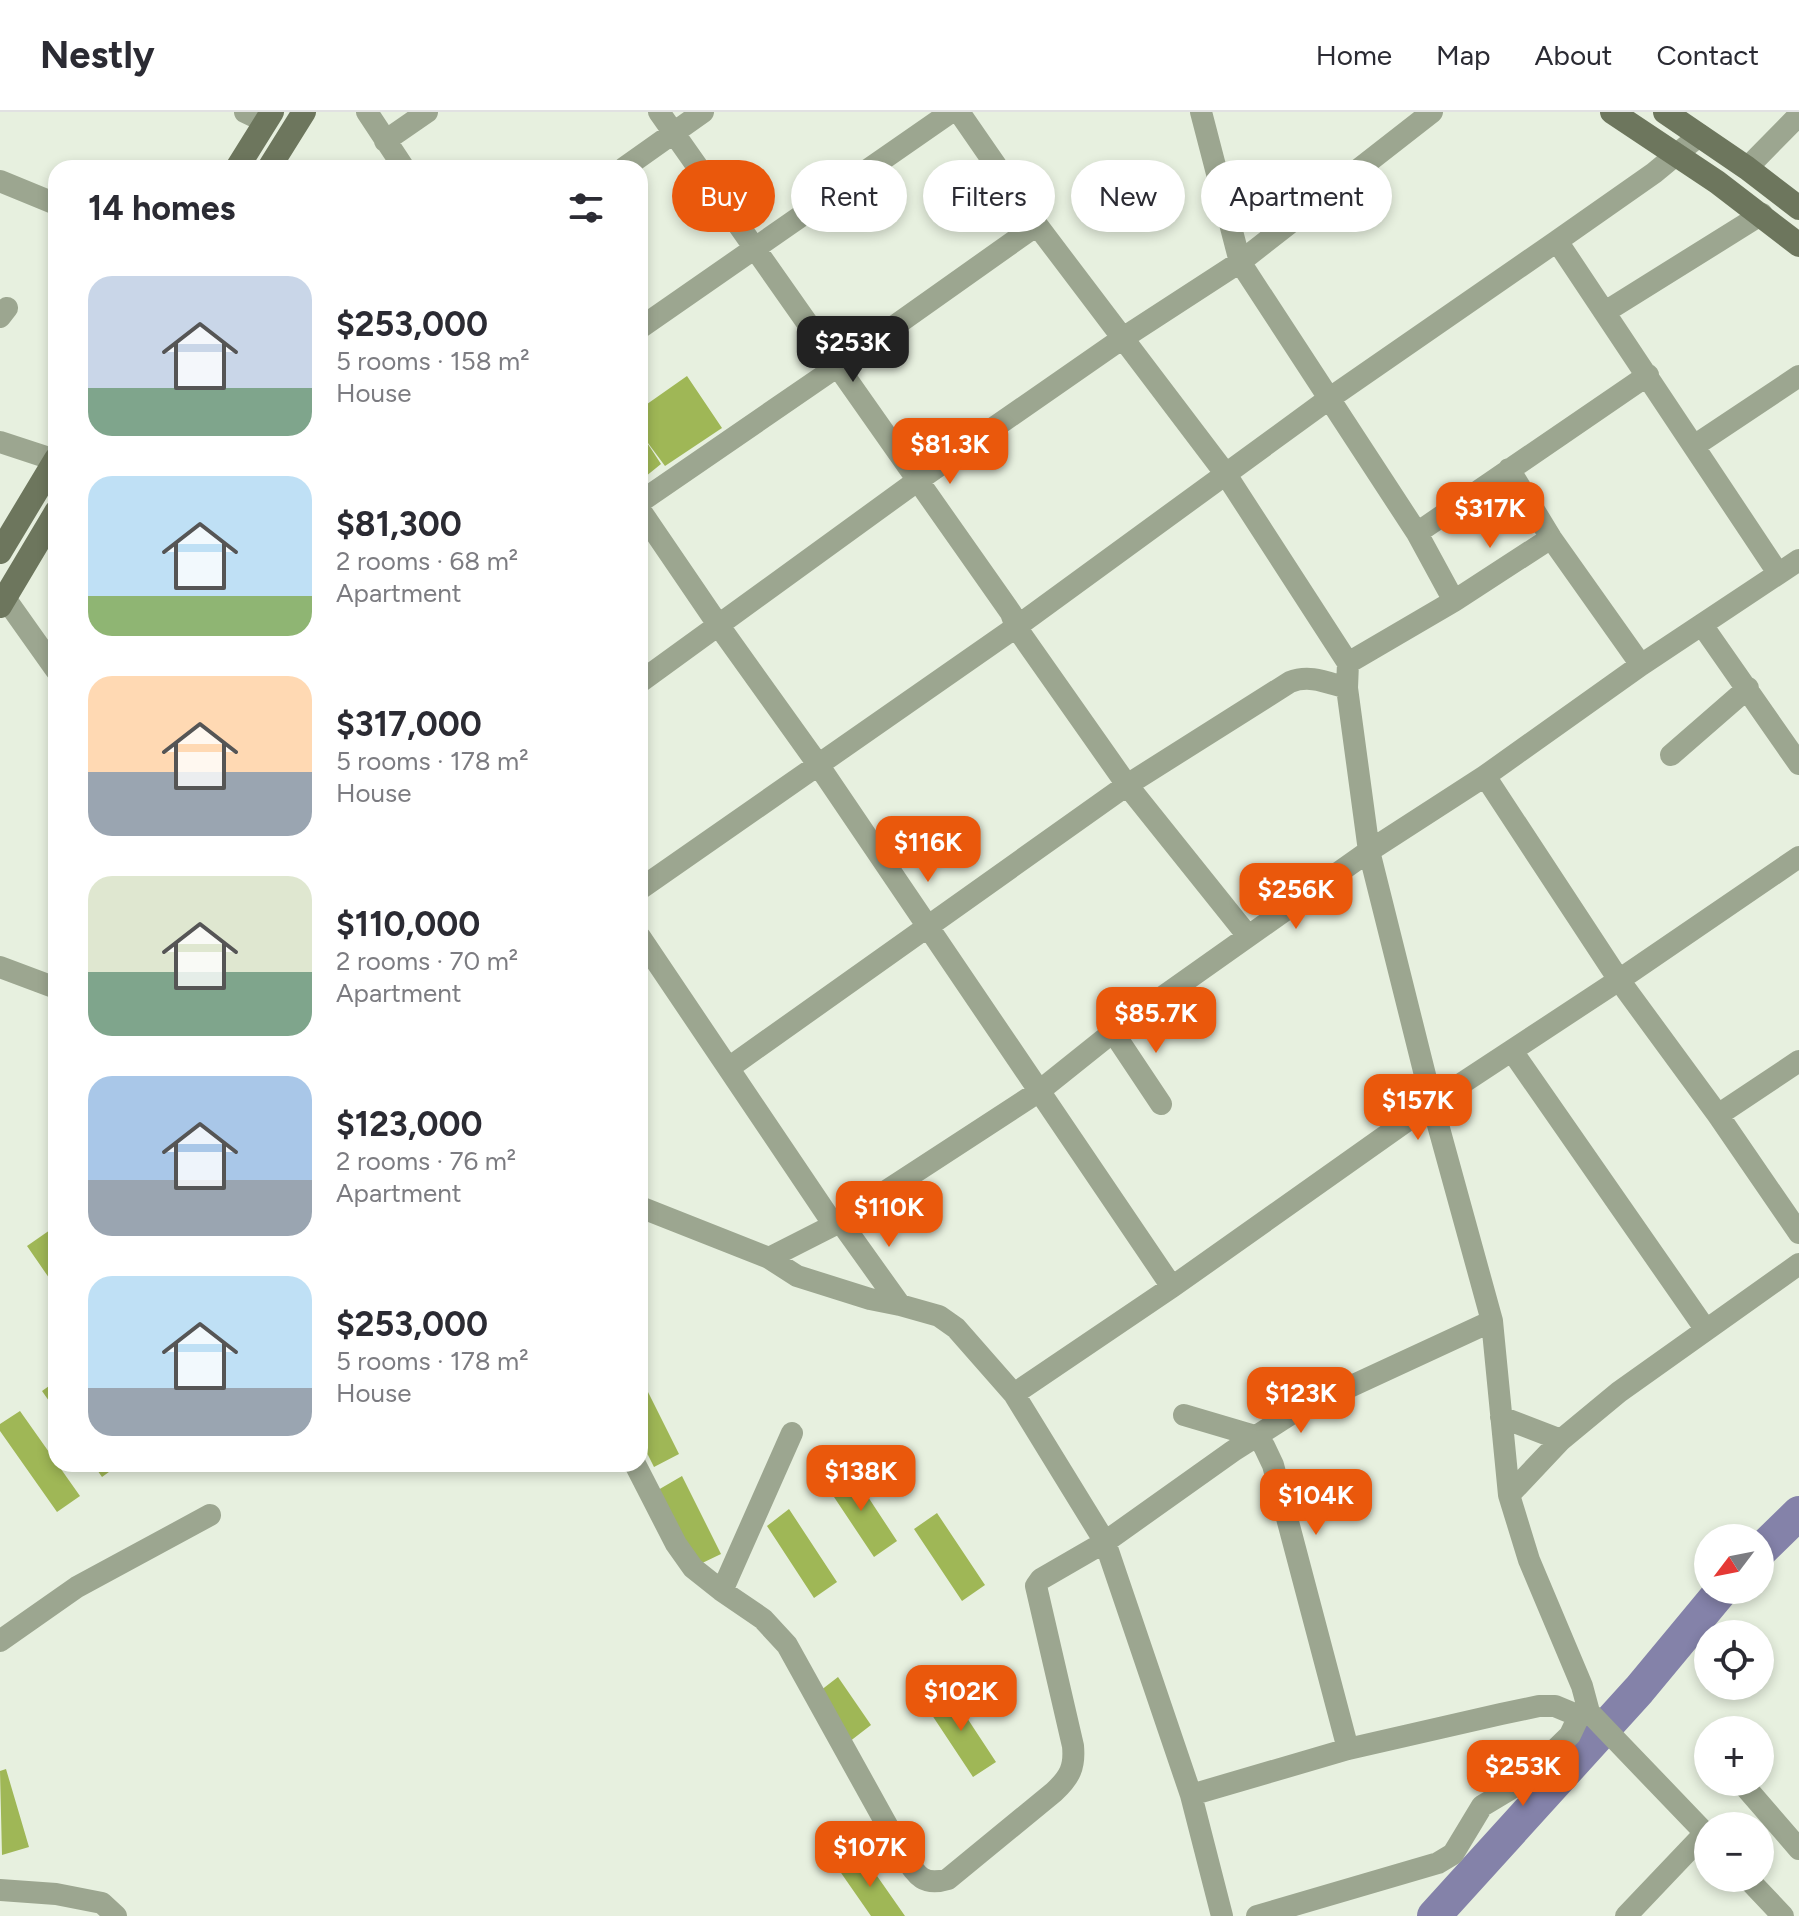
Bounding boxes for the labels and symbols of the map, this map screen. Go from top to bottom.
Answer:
pin: $253K [797,316,909,384]
pin: $81.3K [885,418,1015,486]
pin: $317K [1434,482,1546,550]
pin: $116K [872,816,984,884]
pin: $256K [1240,863,1352,931]
pin: $85.7K [1091,987,1221,1055]
pin: $157K [1362,1074,1474,1142]
pin: $110K [833,1181,945,1249]
pin: $123K [1245,1367,1357,1435]
pin: $138K [805,1445,917,1513]
pin: $104K [1260,1469,1372,1537]
north arrow [1694,1524,1774,1604]
pin: $102K [905,1665,1017,1733]
pin: $253K [1467,1740,1579,1808]
pin: $107K [814,1821,926,1889]

